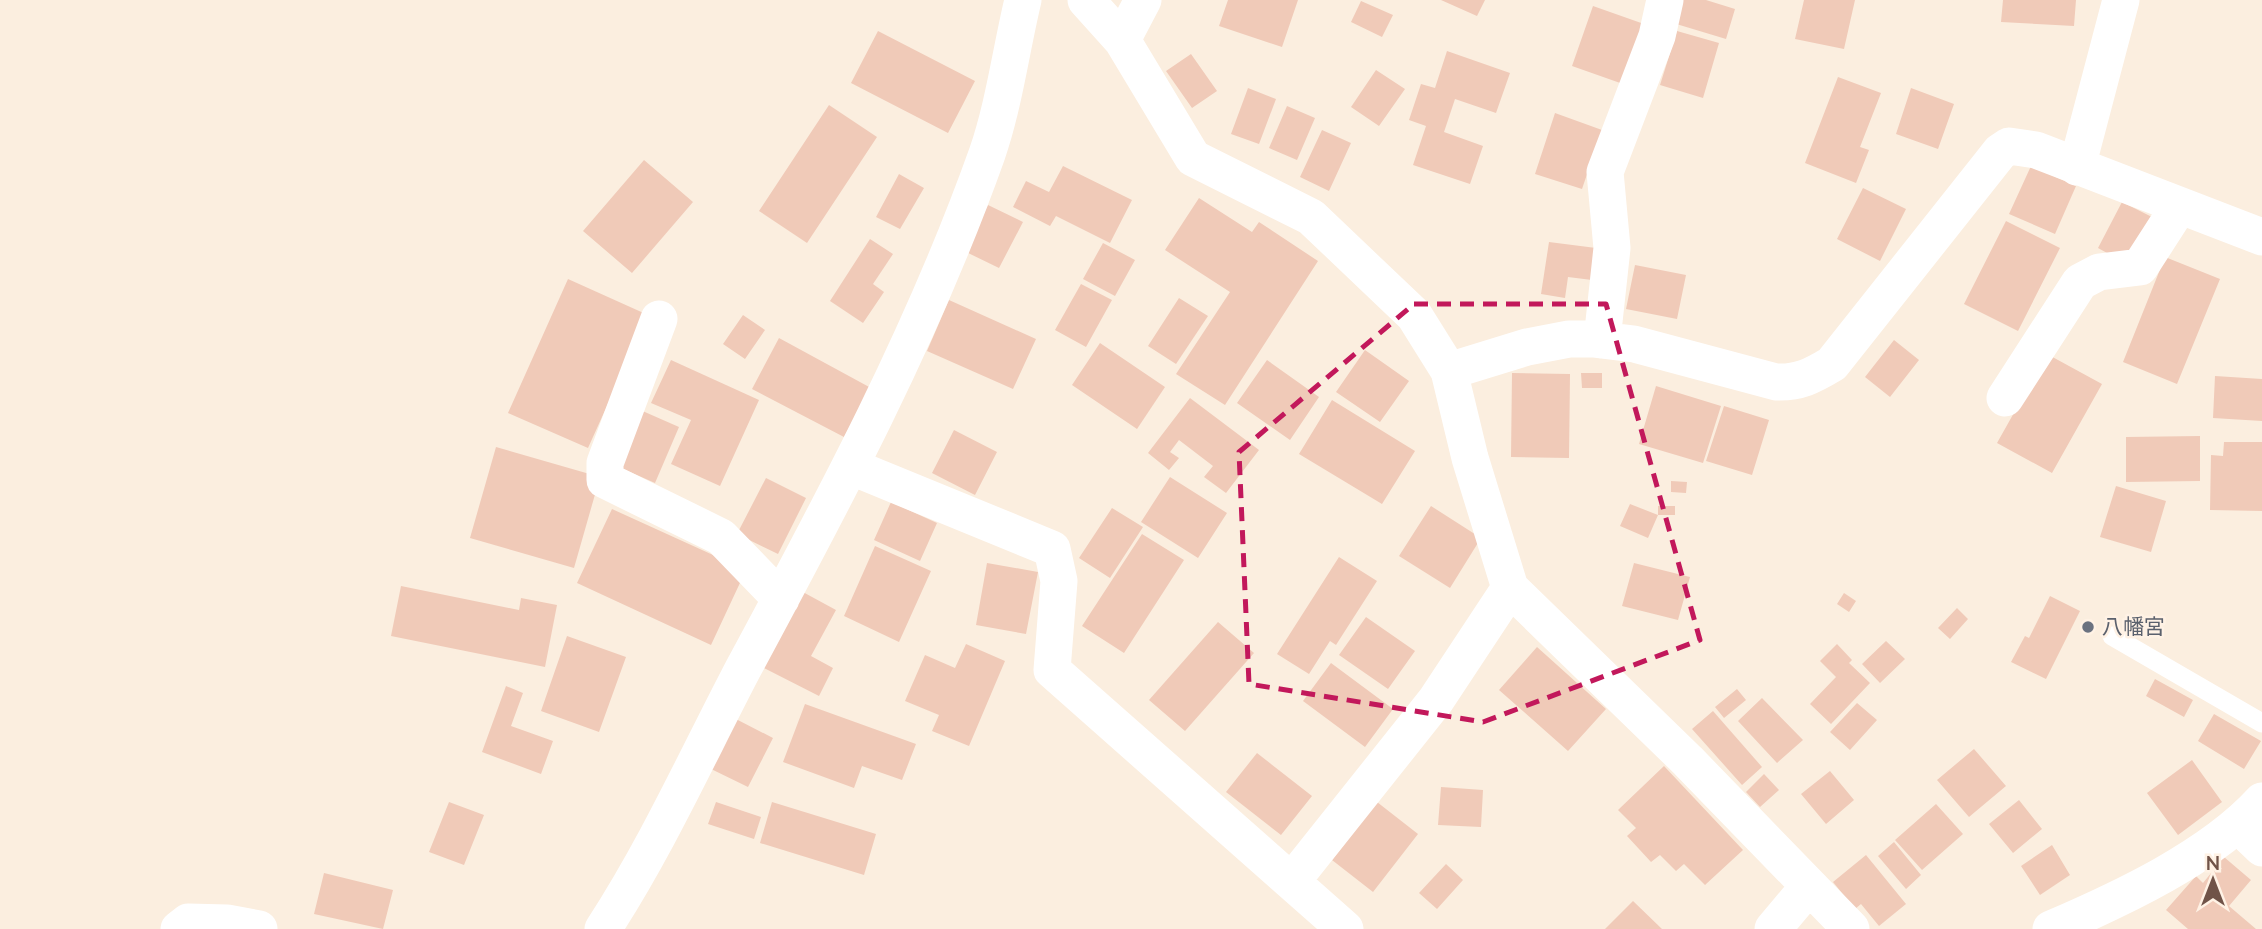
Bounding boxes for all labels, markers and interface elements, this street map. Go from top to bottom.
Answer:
place label: 八幡宮 [2102,613,2165,639]
marker: 八幡宮 [2080,619,2096,635]
north arrow [2178,845,2248,915]
text: N [2206,851,2220,875]

